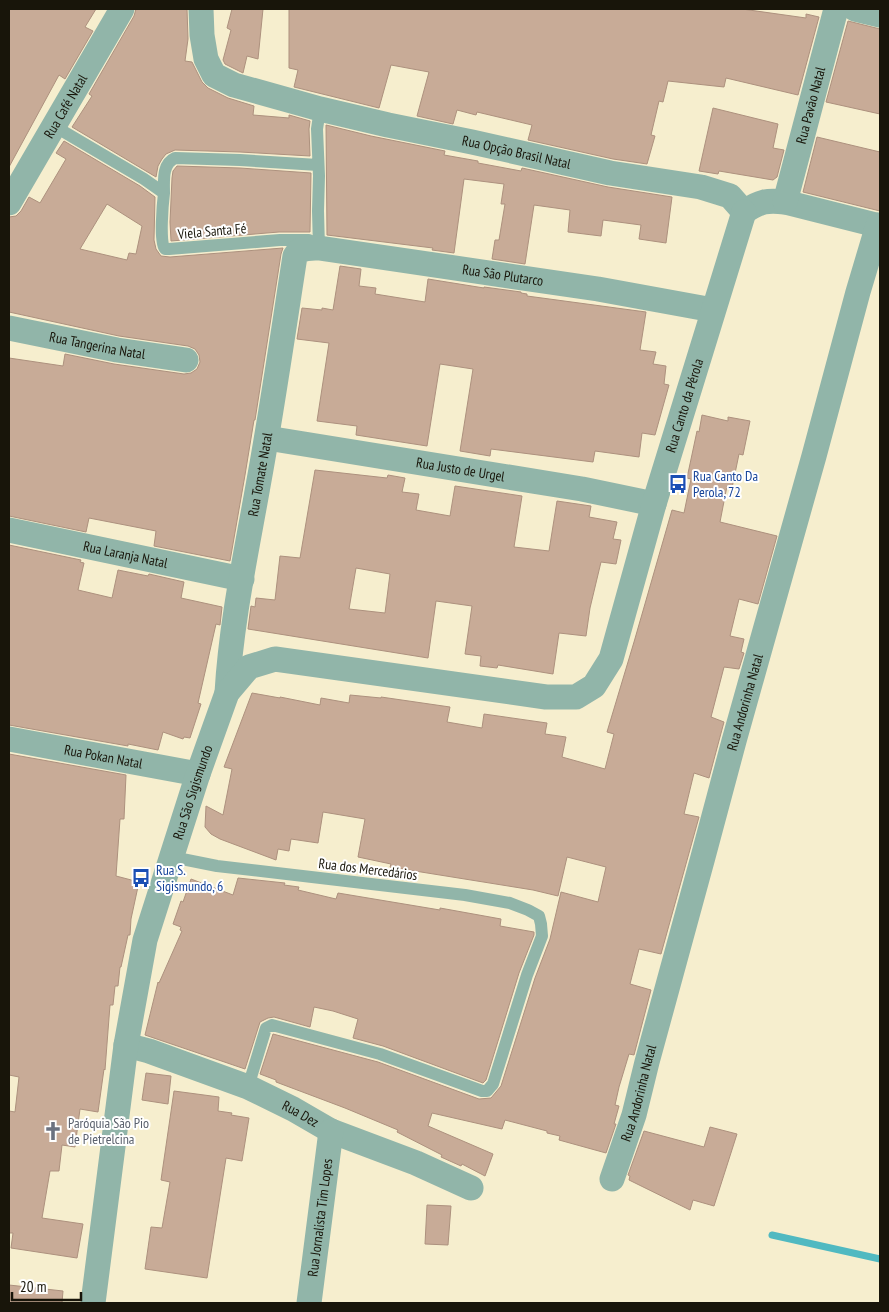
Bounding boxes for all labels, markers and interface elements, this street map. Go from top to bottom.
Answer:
street label: Rua Pavão Natal [792,64,830,146]
street label: Rua Café Natal [40,70,91,142]
street label: Rua Opção Brasil Natal [461,131,573,173]
street label: Viela Santa Fé [176,219,247,243]
street label: Rua São Plutarco [461,260,545,290]
street label: Rua Tangerina Natal [48,327,147,363]
street label: Rua Canto da Pérola [661,356,707,455]
street label: Rua Tomate Natal [244,431,276,518]
street label: Rua Justo de Urgel [415,453,507,485]
place label: Rua Canto Da Perola, 72 [693,467,758,501]
bus stop icon: Rua Canto Da Perola, 72 [667,473,689,495]
street label: Rua Laranja Natal [82,537,170,572]
street label: Rua Andorinha Natal [723,651,767,753]
street label: Rua Pokan Natal [63,740,145,773]
street label: Rua São Sigismundo [169,743,217,842]
street label: Rua dos Mercedários [317,854,419,884]
place label: Rua S. Sigismundo, 6 [156,861,223,895]
bus stop icon: Rua S. Sigismundo, 6 [130,867,152,889]
street label: Rua Andorinha Natal [617,1042,661,1144]
street label: Rua Dez [279,1096,322,1131]
place label: Paróquia São Pio de Pietrelcina [68,1114,149,1148]
church icon: Paróquia São Pio de Pietrelcina [42,1120,64,1142]
street label: Rua Jornalista Tim Lopes [303,1157,336,1278]
scale bar [12,1270,81,1302]
text: 20 m [20,1277,46,1296]

